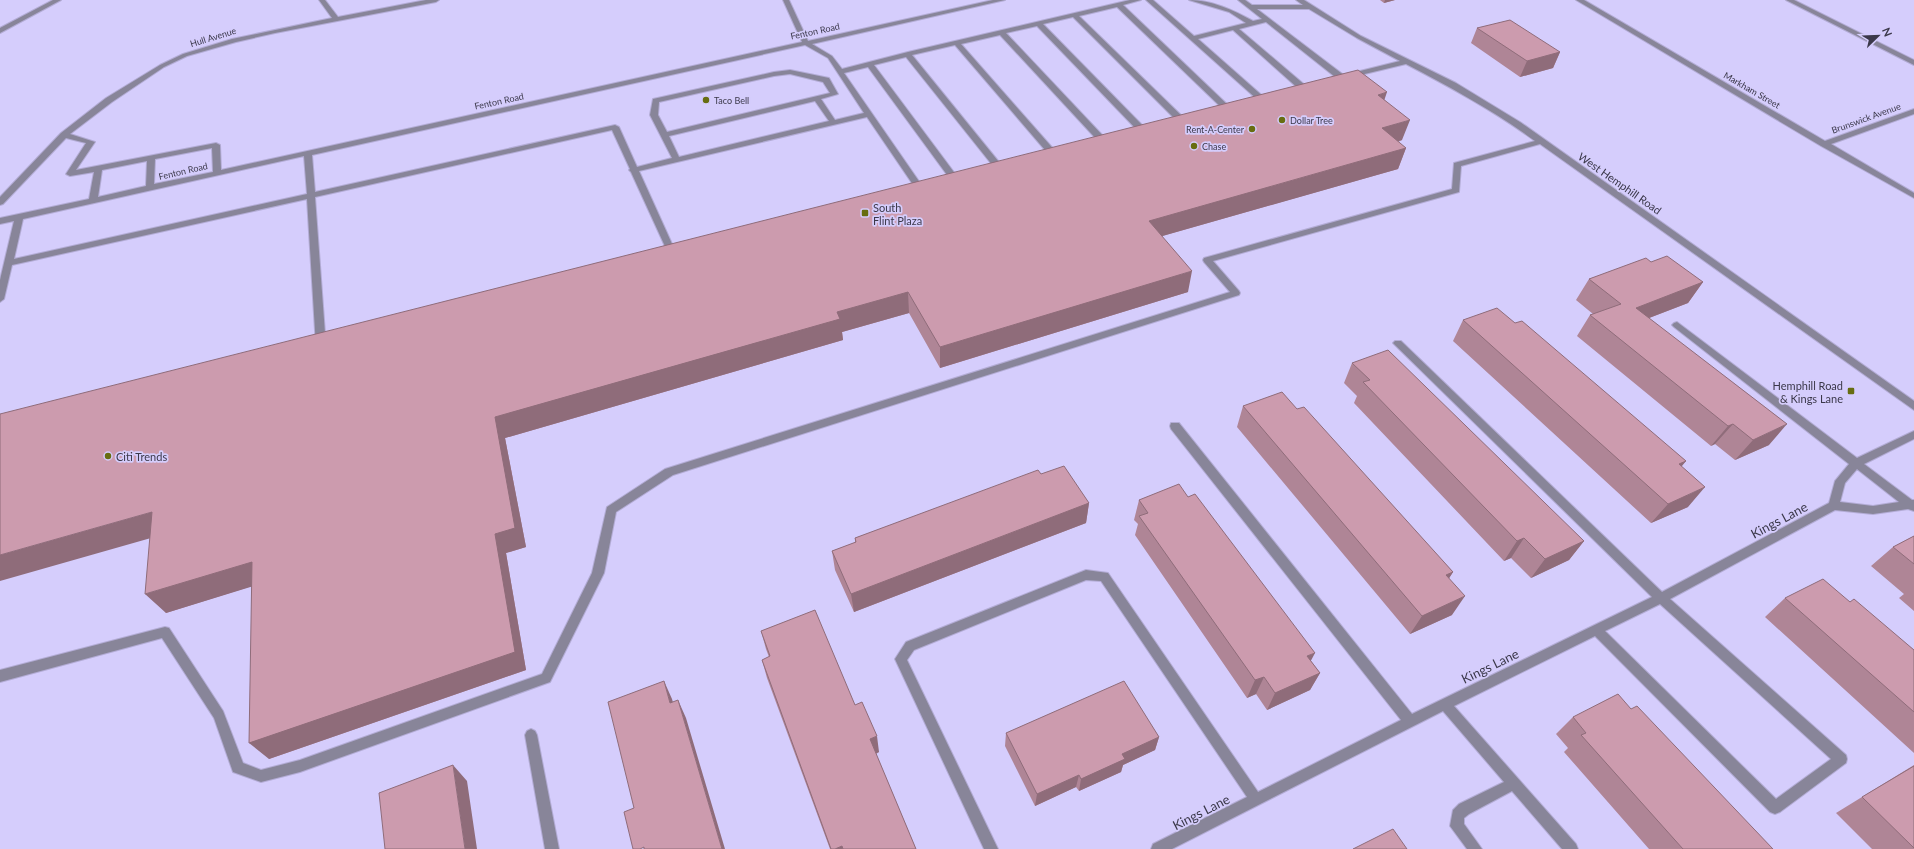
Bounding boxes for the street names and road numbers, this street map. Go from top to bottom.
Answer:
street label: Fenton Road [789,20,841,42]
street label: Hull Avenue [189,25,238,49]
street label: Markham Street [1722,69,1783,111]
street label: Fenton Road [473,90,525,112]
street label: Brunswick Avenue [1830,100,1902,136]
street label: West Hemphill Road [1576,149,1664,217]
street label: Fenton Road [157,160,209,182]
street label: Kings Lane [1748,498,1810,542]
street label: Kings Lane [1459,645,1521,687]
street label: Kings Lane [1170,791,1232,833]

